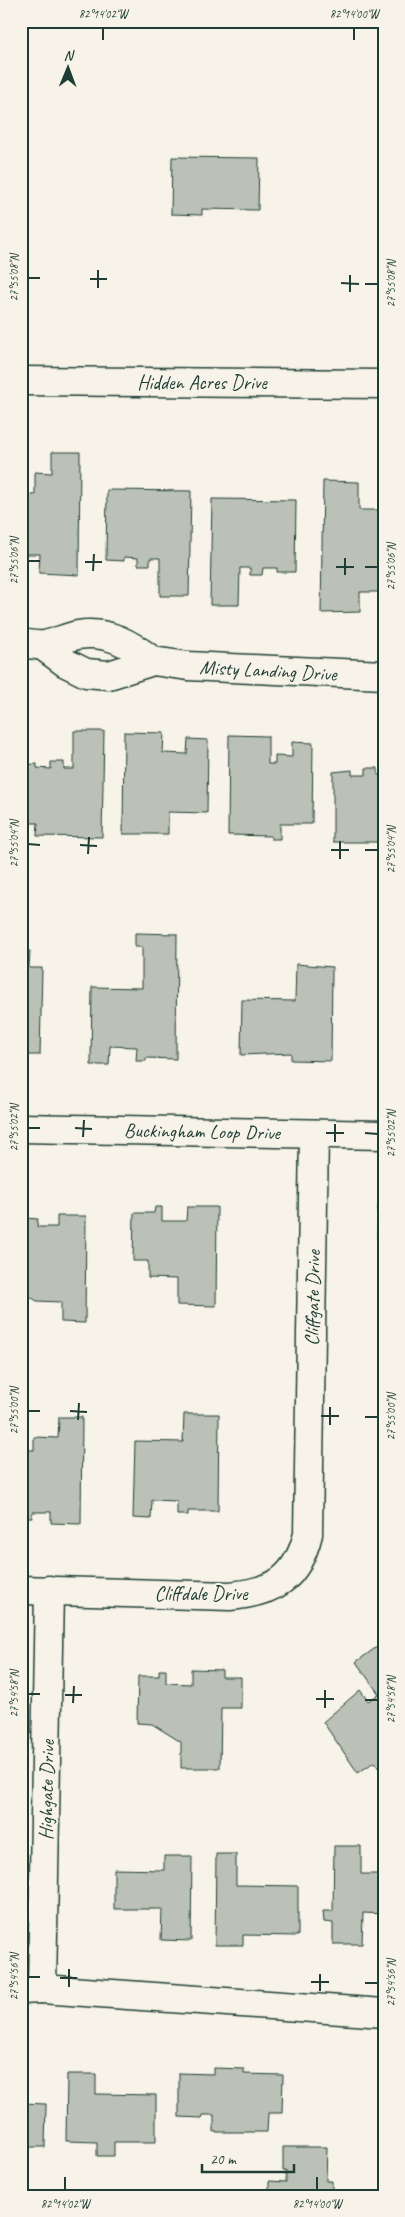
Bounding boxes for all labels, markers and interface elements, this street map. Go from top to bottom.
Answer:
text: 82°14'02"W [79,6,130,22]
text: 82°14'00"W [330,6,381,22]
north arrow [42,42,92,92]
text: N [64,47,75,64]
text: 27°55'08"N [6,253,22,302]
text: 27°55'08"N [383,259,399,308]
street label: Hidden Acres Drive [137,370,268,395]
text: 27°55'06"N [6,536,22,585]
text: 27°55'06"N [383,542,399,591]
street label: Misty Landing Drive [199,654,339,687]
text: 27°55'04"N [6,819,22,868]
text: 27°55'04"N [383,825,399,874]
text: 27°55'02"N [6,1103,22,1152]
text: 27°55'02"N [383,1109,399,1158]
street label: Buckingham Loop Drive [124,1118,282,1145]
street label: Cliffgate Drive [299,1248,326,1346]
text: 27°55'00"N [6,1386,22,1435]
text: 27°55'00"N [383,1392,399,1441]
street label: Cliffdale Drive [154,1581,249,1606]
text: 27°54'58"N [6,1669,22,1718]
text: 27°54'58"N [383,1675,399,1724]
street label: Highgate Drive [33,1738,60,1840]
text: 27°54'56"N [6,1952,22,2001]
text: 27°54'56"N [383,1958,399,2007]
scale bar [202,2142,295,2174]
text: 20 m [210,2150,237,2169]
text: 82°14'02"W [41,2196,92,2212]
text: 82°14'00"W [293,2196,344,2212]

